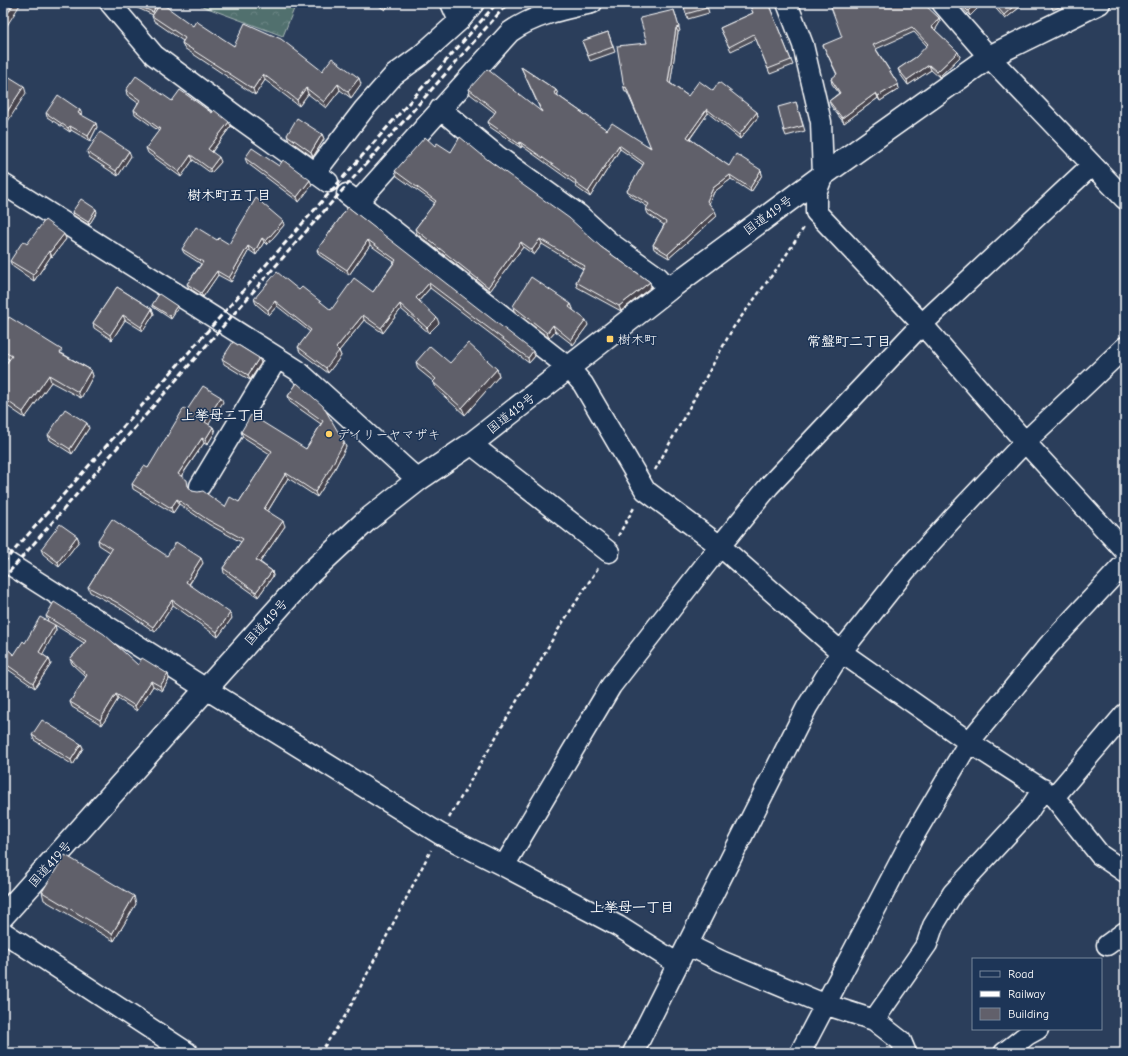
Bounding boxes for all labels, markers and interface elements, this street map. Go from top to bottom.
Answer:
district label: 樹木町五丁目 [187,187,271,204]
street label: 国道419号 [740,192,796,238]
place label: 樹木町 [618,332,657,347]
district label: 常盤町二丁目 [807,333,891,350]
marker: 樹木町 [605,334,615,344]
street label: 国道419号 [484,389,538,437]
district label: 上挙母二丁目 [181,407,265,424]
place label: デイリーヤマザキ [337,427,440,442]
marker: デイリーヤマザキ [324,429,334,439]
street label: 国道419号 [241,596,291,648]
street label: 国道419号 [25,838,75,890]
district label: 上挙母一丁目 [590,899,674,916]
legend [972,958,1102,1030]
text: Road [1008,967,1034,981]
text: Railway [1008,987,1046,1001]
text: Building [1008,1007,1049,1021]

